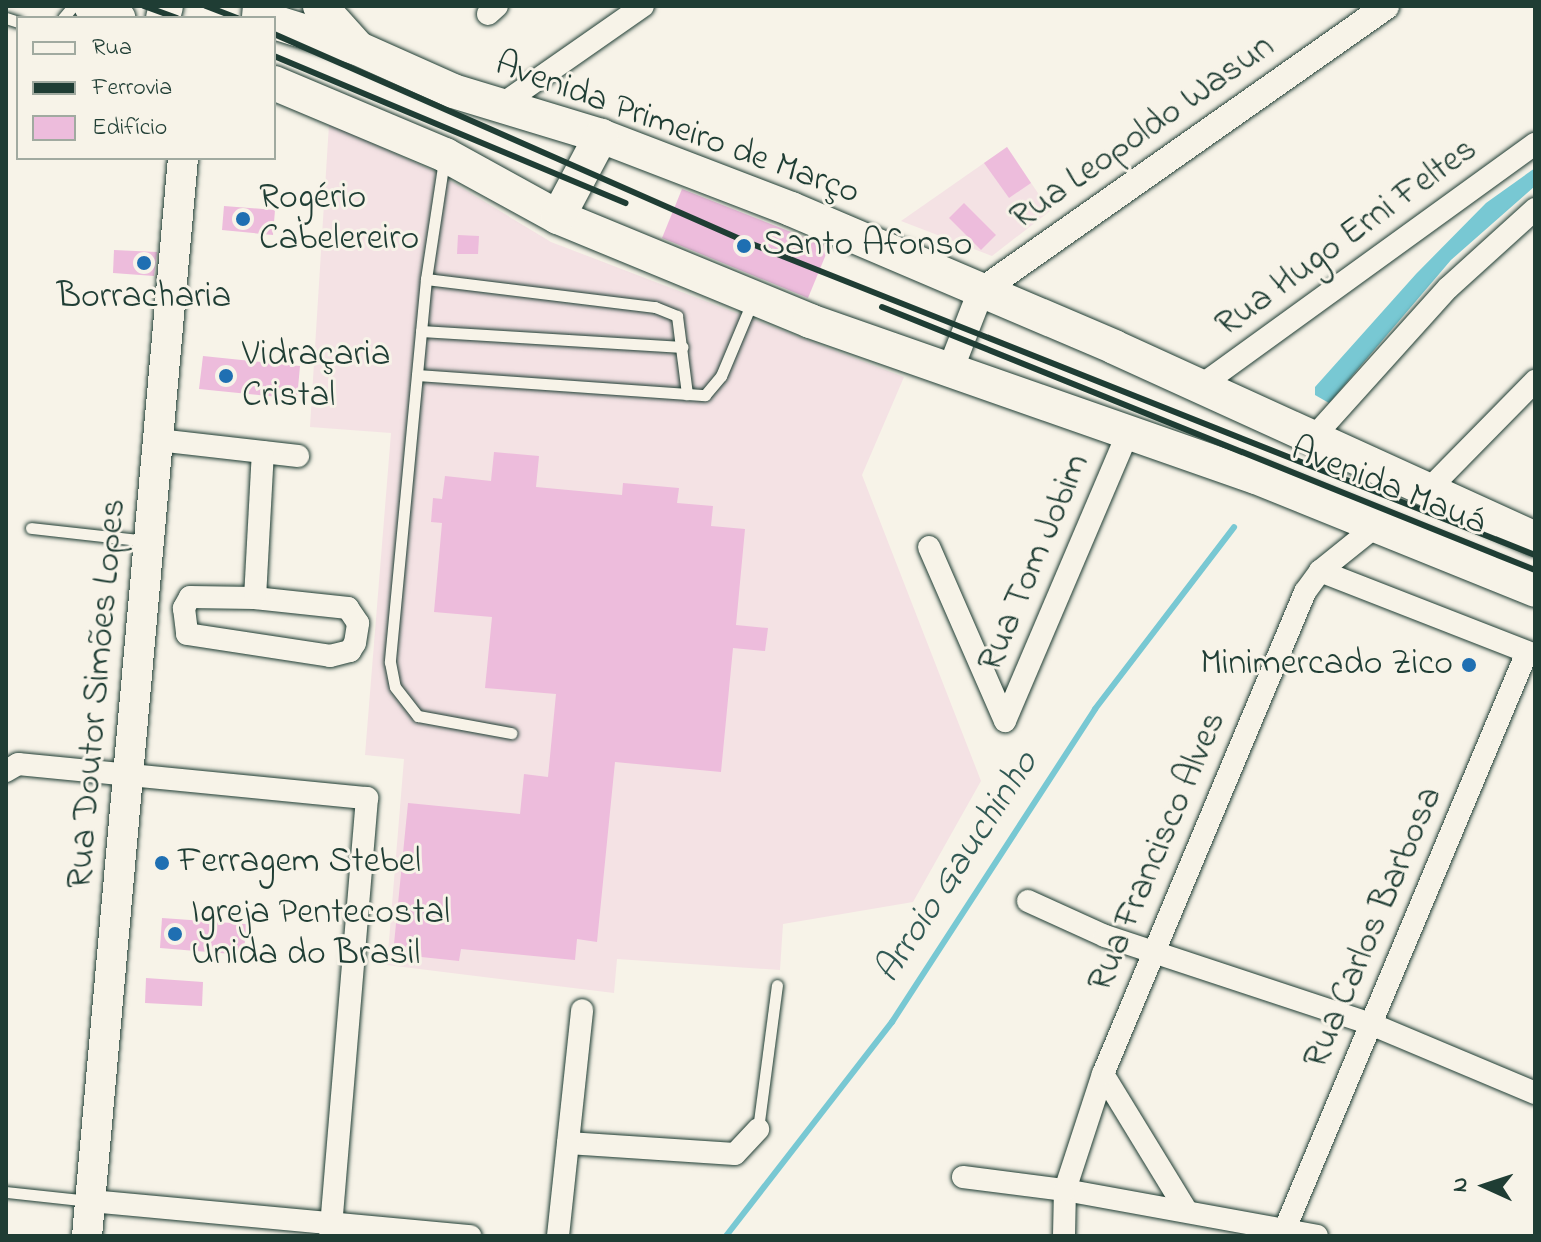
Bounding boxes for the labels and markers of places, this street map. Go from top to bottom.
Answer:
place label: Rogério Cabelereiro [259,176,419,261]
marker: Rogério Cabelereiro [234,210,252,228]
place label: Santo Afonso [762,224,972,268]
marker: Santo Afonso [733,235,755,257]
marker: Borracharia [135,254,153,272]
place label: Borracharia [57,276,231,320]
place label: Vidraçaria Cristal [242,333,391,418]
marker: Vidraçaria Cristal [217,367,235,385]
place label: Minimercado Zico [1200,643,1453,687]
marker: Minimercado Zico [1460,656,1478,674]
place label: Ferragem Stebel [178,841,421,885]
marker: Ferragem Stebel [153,854,171,872]
place label: Igreja Pentecostal Unida do Brasil [191,891,450,976]
marker: Igreja Pentecostal Unida do Brasil [166,925,184,943]

